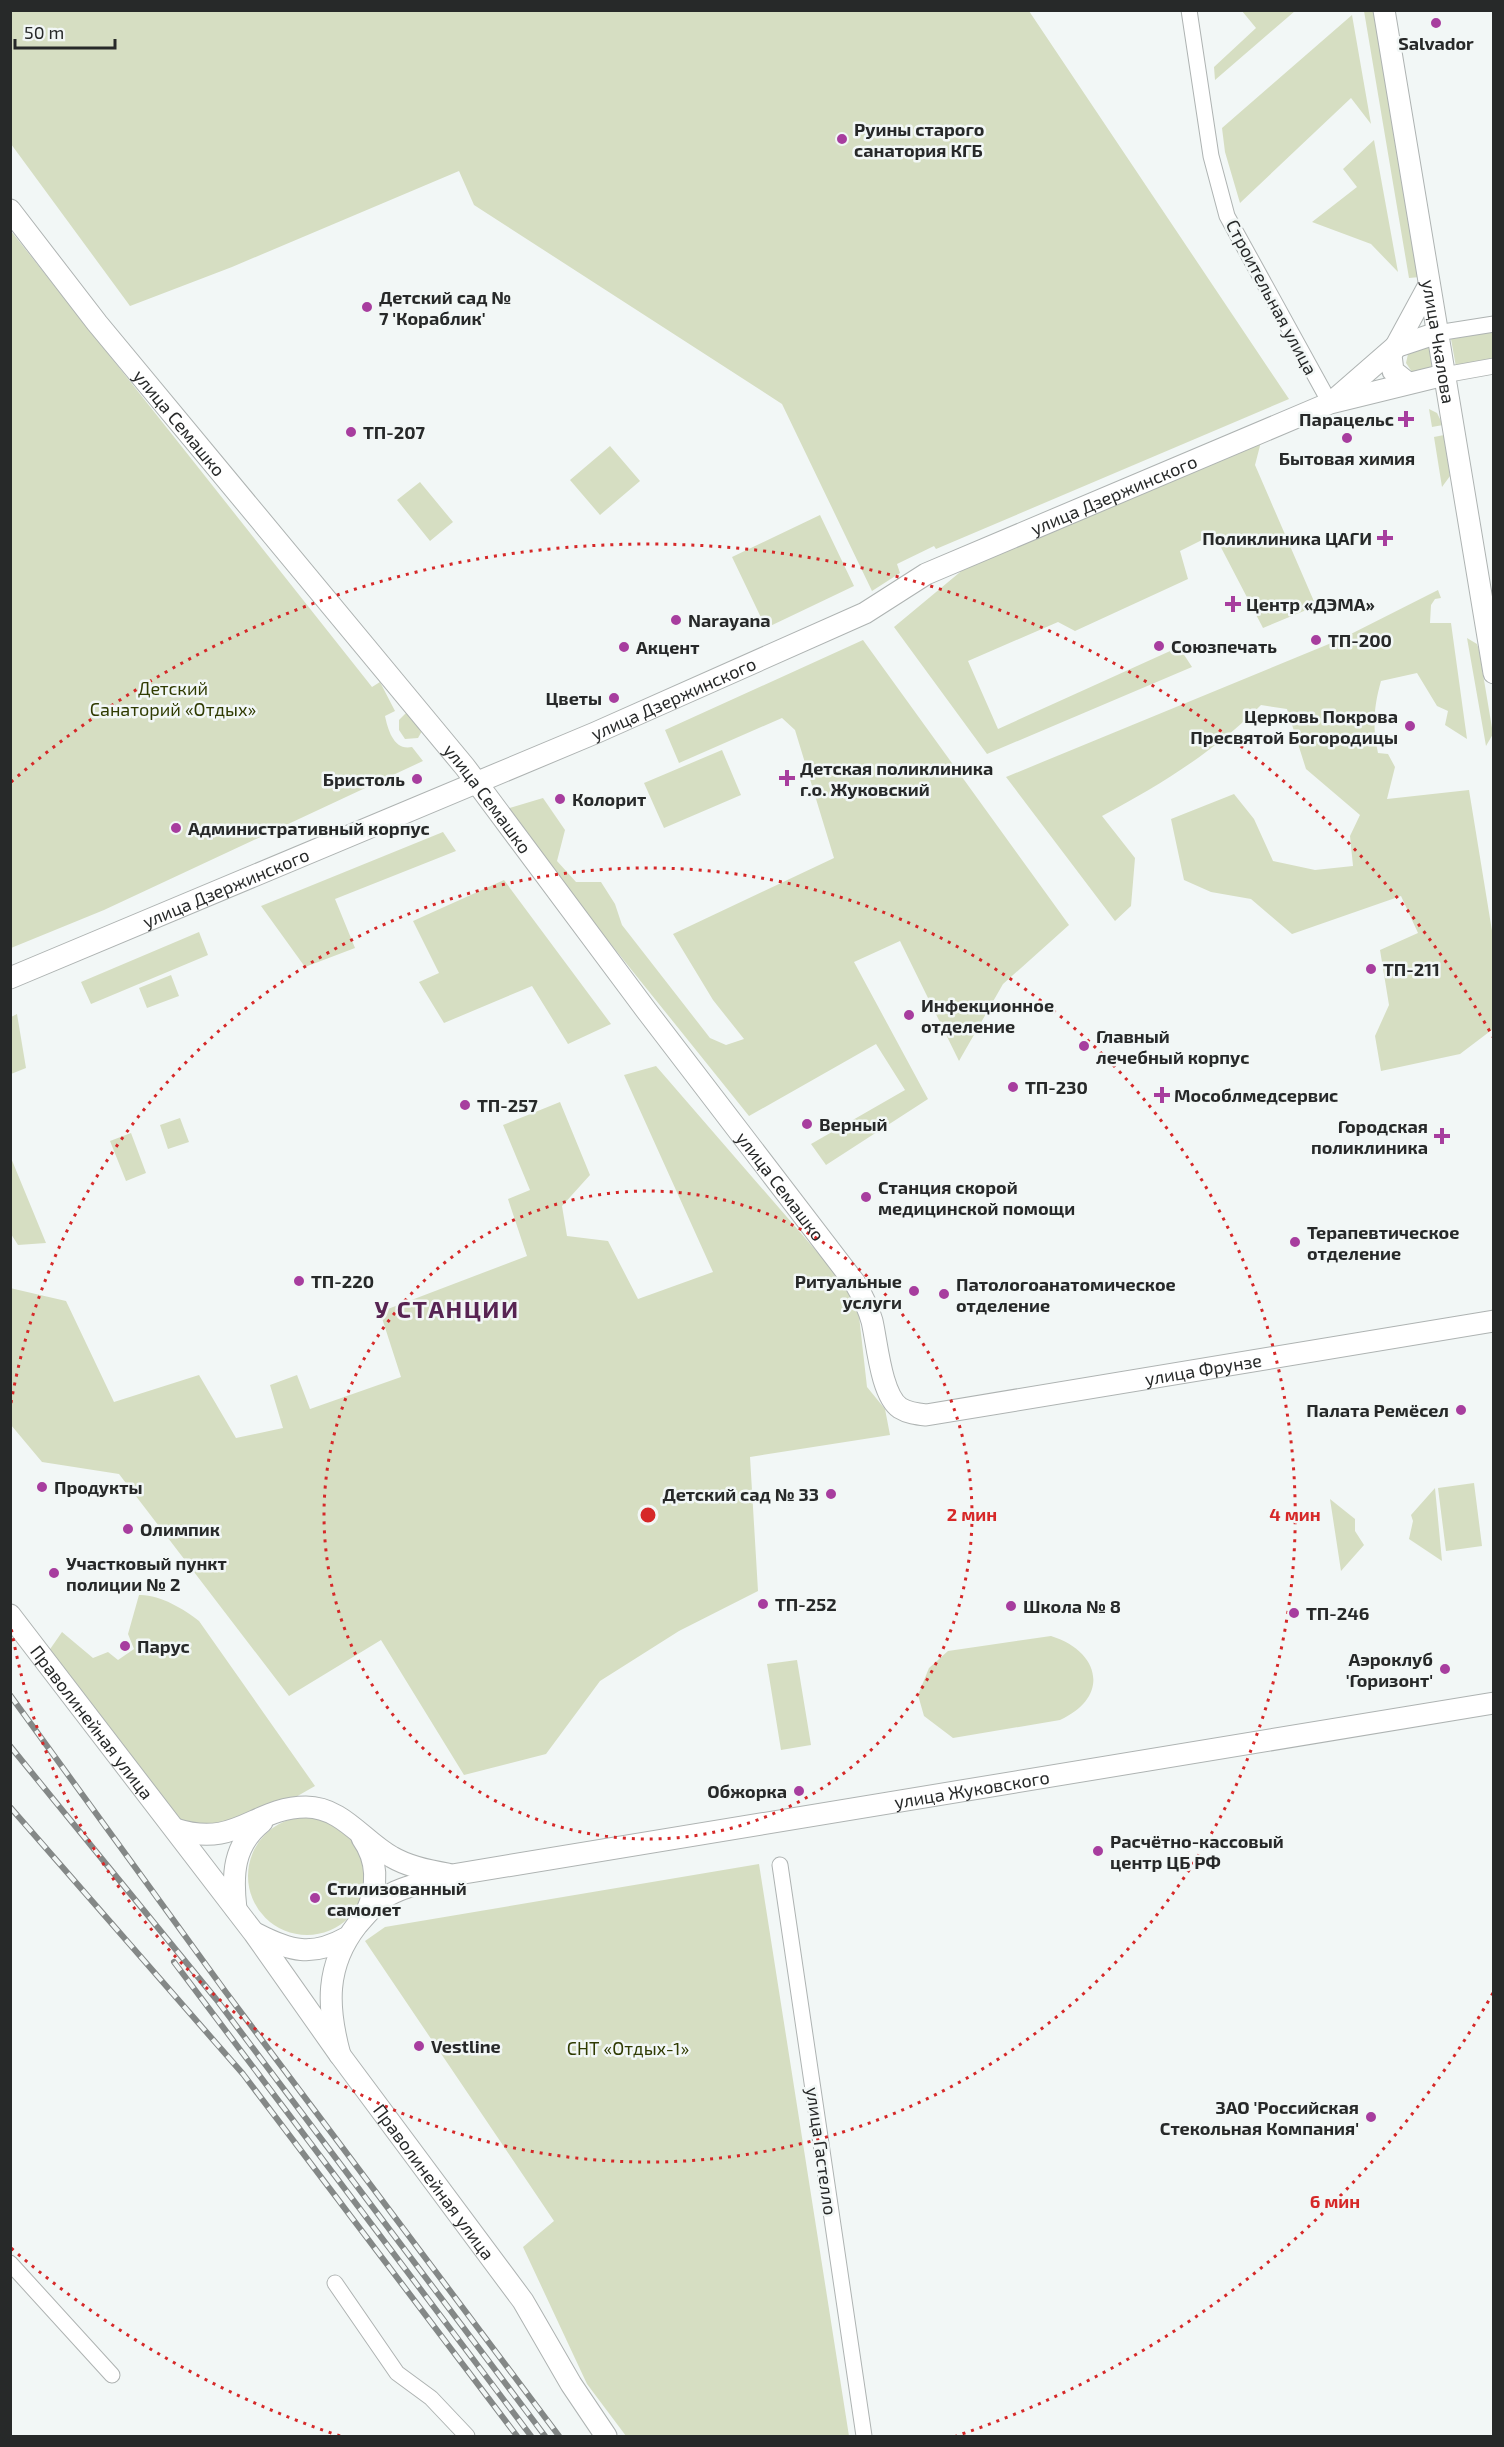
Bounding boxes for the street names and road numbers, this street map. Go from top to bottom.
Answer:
street label: Строительная улица [1222,216,1322,378]
street label: улица Чкалова [1418,278,1460,405]
street label: улица Семашко [129,365,230,480]
street label: улица Дзержинского [1027,450,1200,539]
street label: улица Дзержинского [587,652,759,744]
street label: улица Семашко [439,739,536,858]
street label: улица Дзержинского [139,843,312,932]
street label: улица Семашко [732,1127,830,1245]
street label: улица Фрунзе [1143,1349,1263,1390]
street label: Праволинейная улица [26,1641,158,1804]
street label: улица Жуковского [893,1766,1051,1813]
street label: улица Гастелло [802,2085,842,2217]
street label: Праволинейная улица [369,2099,499,2264]

